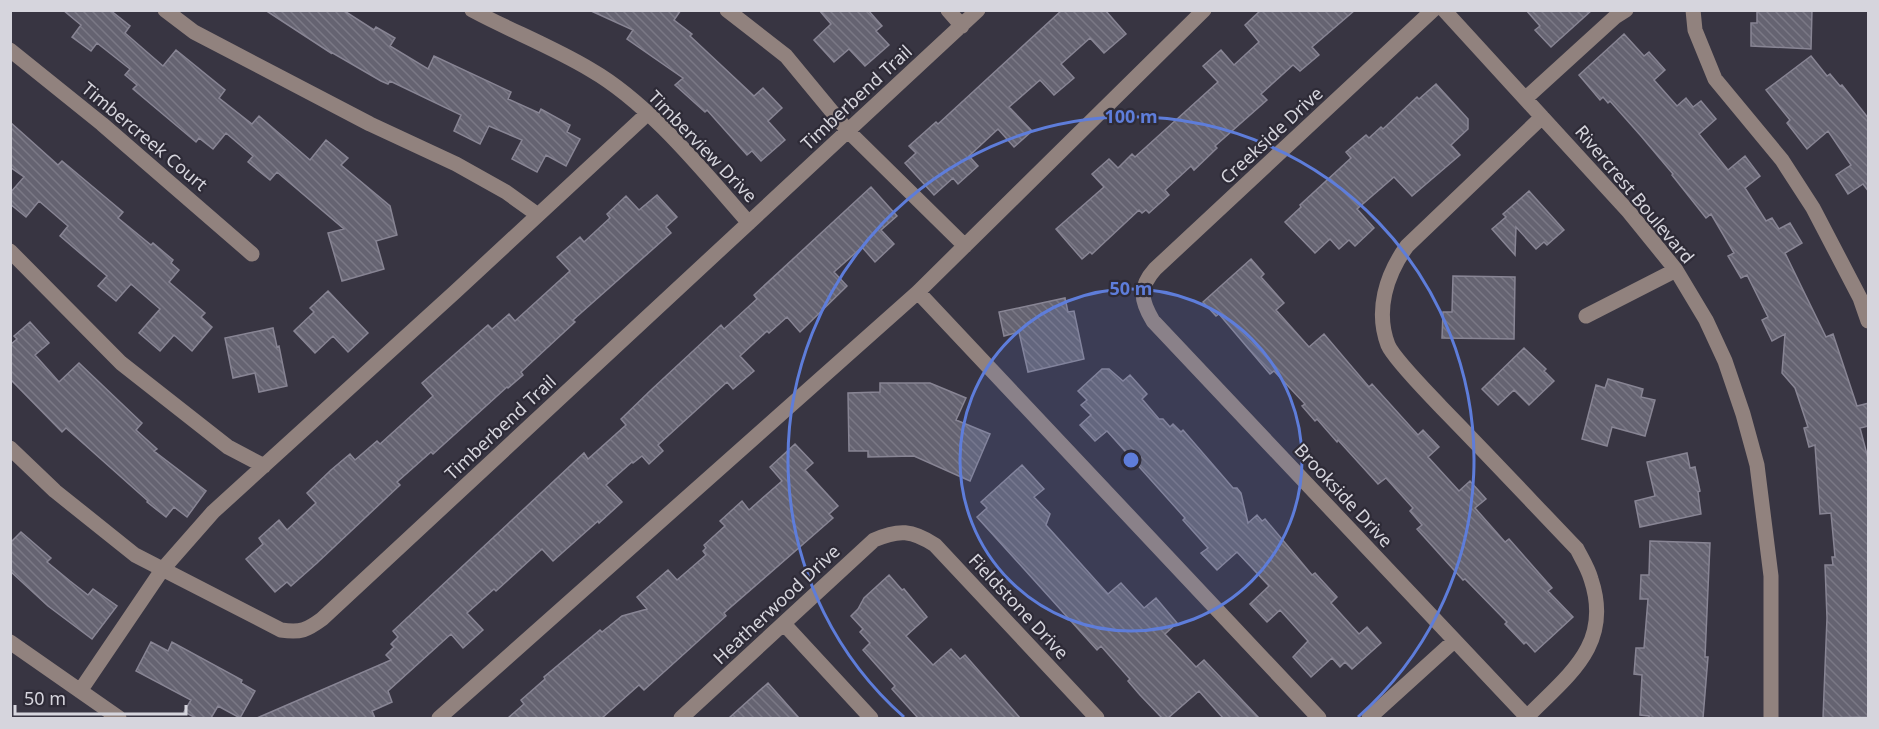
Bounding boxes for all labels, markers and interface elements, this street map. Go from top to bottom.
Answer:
street label: Timberbend Trail [795,39,917,155]
street label: Timbercreek Court [77,76,213,196]
street label: Creekside Drive [1215,81,1327,189]
street label: Timberview Drive [643,85,763,207]
text: 100 m [1104,104,1158,128]
street label: Rivercrest Boulevard [1570,120,1700,268]
text: 50 m [1110,276,1152,300]
street label: Timberbend Trail [439,369,561,485]
street label: Brookside Drive [1290,438,1398,552]
centre of rings [1121,450,1141,470]
street label: Heatherwood Drive [707,539,845,669]
street label: Fieldstone Drive [964,548,1074,664]
scale bar [15,678,186,716]
text: 50 m [24,686,66,710]

